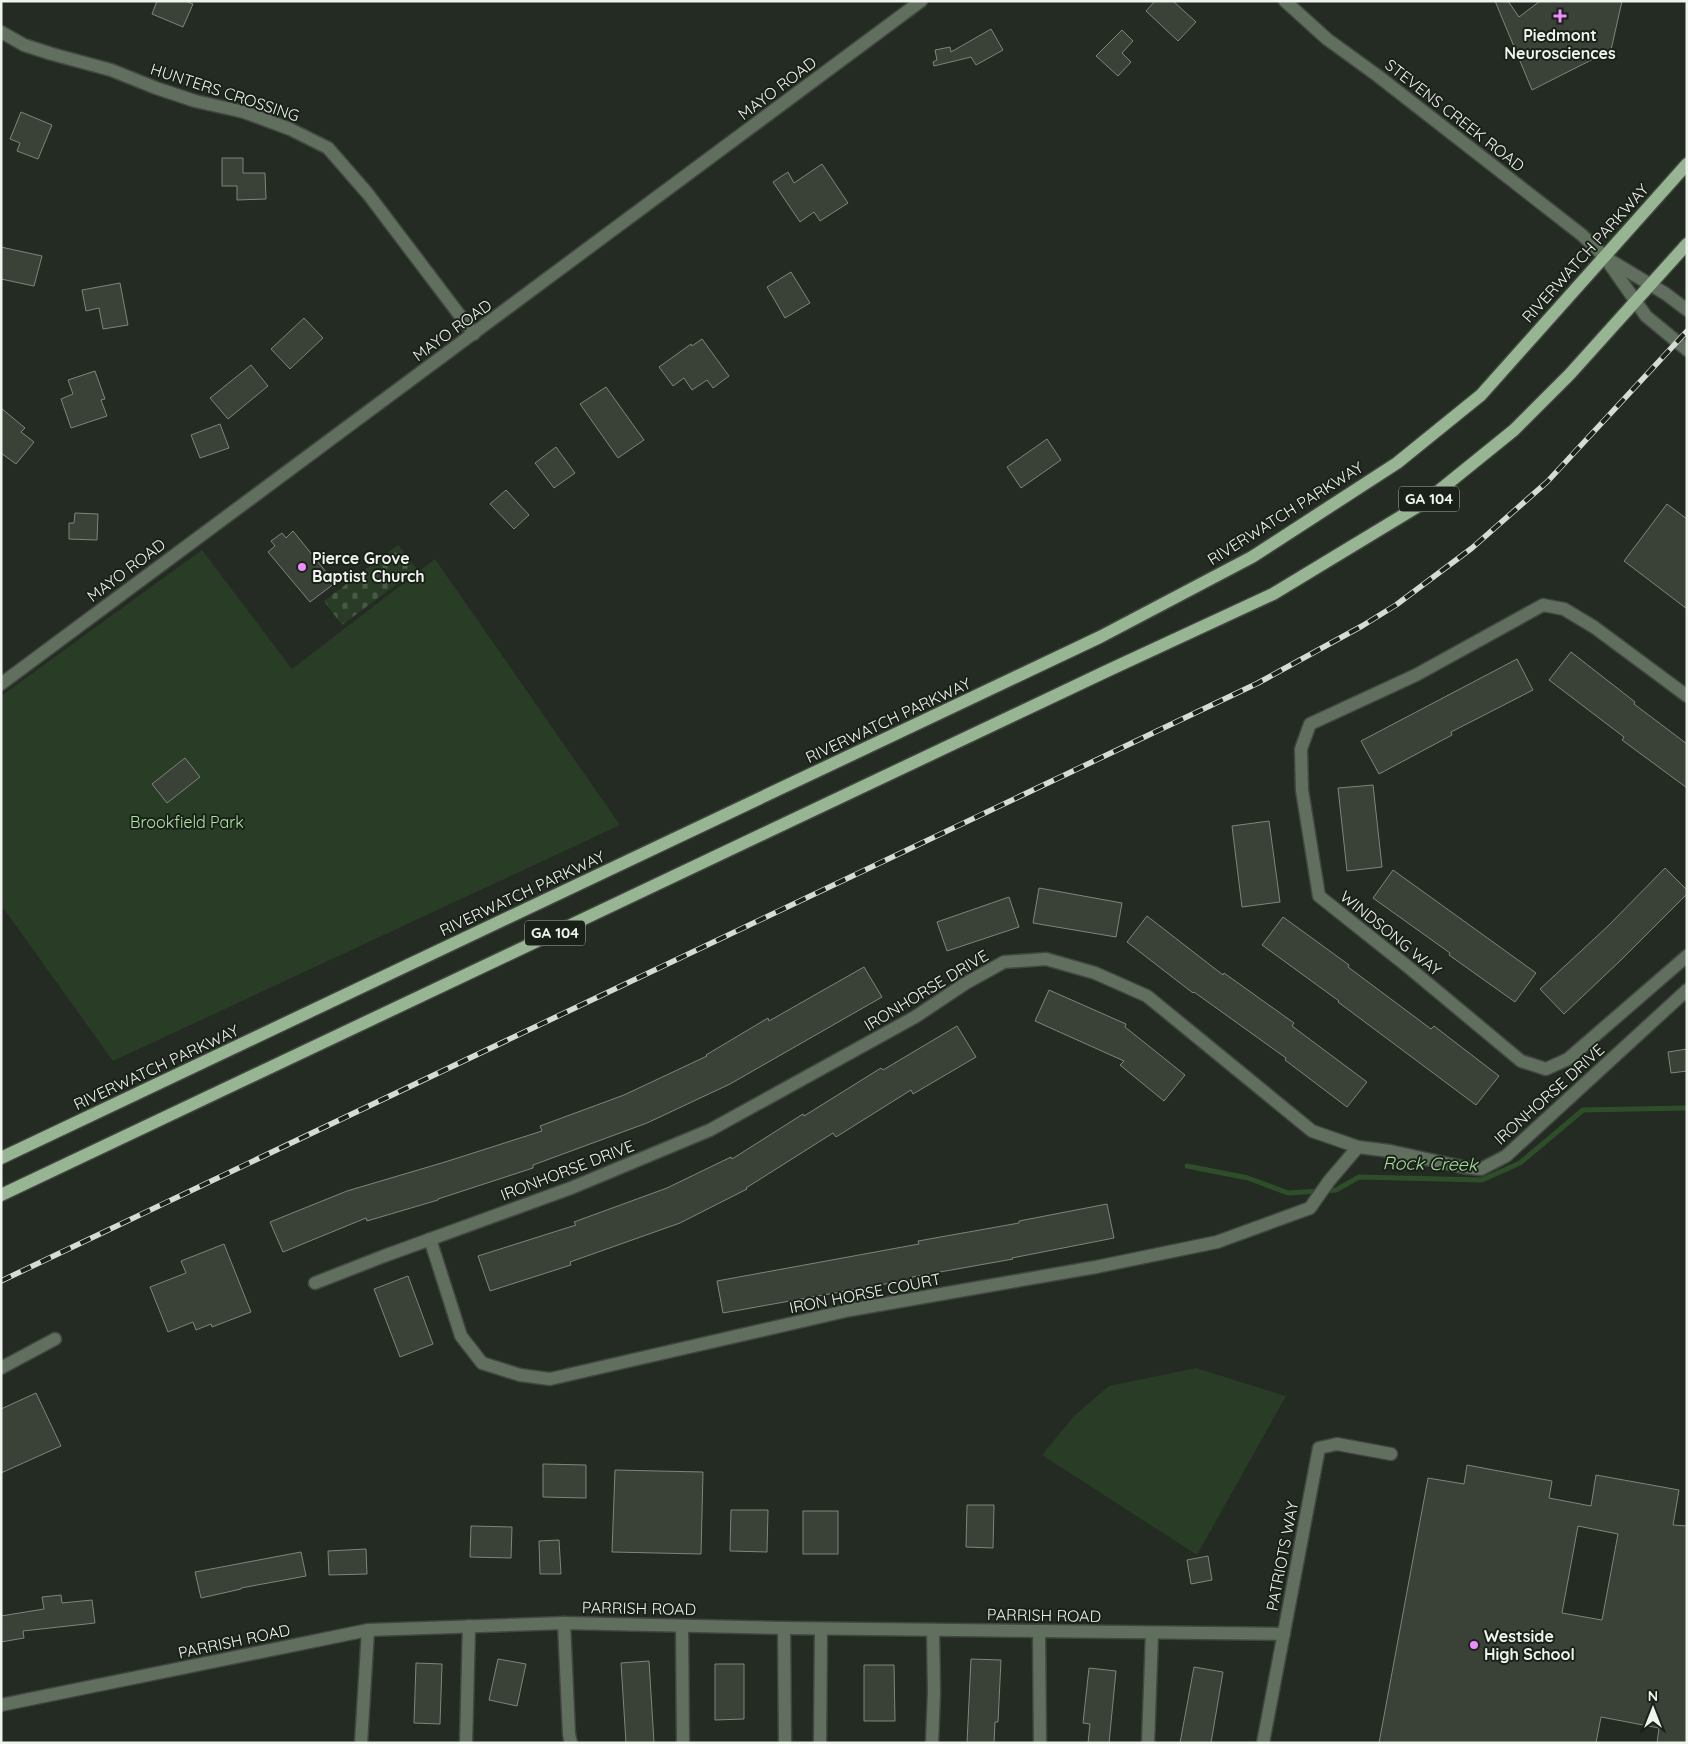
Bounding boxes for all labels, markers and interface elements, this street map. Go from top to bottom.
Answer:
marker: Piedmont Neurosciences [1553,9,1567,23]
place label: Piedmont Neurosciences [1504,25,1616,63]
street label: MAYO ROAD [734,52,820,124]
street label: STEVENS CREEK ROAD [1381,54,1529,176]
street label: HUNTERS CROSSING [148,58,302,126]
street label: RIVERWATCH PARKWAY [1517,179,1653,327]
street label: MAYO ROAD [409,295,495,365]
street label: RIVERWATCH PARKWAY [1203,457,1367,569]
road number: GA 104 [1399,486,1459,512]
street label: MAYO ROAD [83,534,169,606]
place label: Pierce Grove Baptist Church [312,548,425,586]
marker: Pierce Grove Baptist Church [296,561,308,573]
street label: RIVERWATCH PARKWAY [802,673,974,767]
park label: Brookfield Park [130,812,244,832]
street label: RIVERWATCH PARKWAY [436,846,608,940]
street label: WINDSONG WAY [1336,886,1446,980]
road number: GA 104 [525,920,585,946]
street label: IRONHORSE DRIVE [860,945,992,1035]
street label: RIVERWATCH PARKWAY [70,1020,242,1114]
street label: IRONHORSE DRIVE [1490,1039,1608,1149]
street label: IRONHORSE DRIVE [497,1135,637,1205]
water label: Rock Creek [1382,1151,1479,1176]
street label: IRON HORSE COURT [787,1268,943,1318]
street label: PATRIOTS WAY [1262,1499,1302,1613]
street label: PARRISH ROAD [582,1597,696,1619]
street label: PARRISH ROAD [987,1604,1101,1626]
street label: PARRISH ROAD [176,1619,292,1663]
place label: Westside High School [1484,1626,1575,1664]
marker: Westside High School [1468,1639,1480,1651]
north arrow [1628,1684,1678,1734]
text: N [1648,1687,1658,1705]

